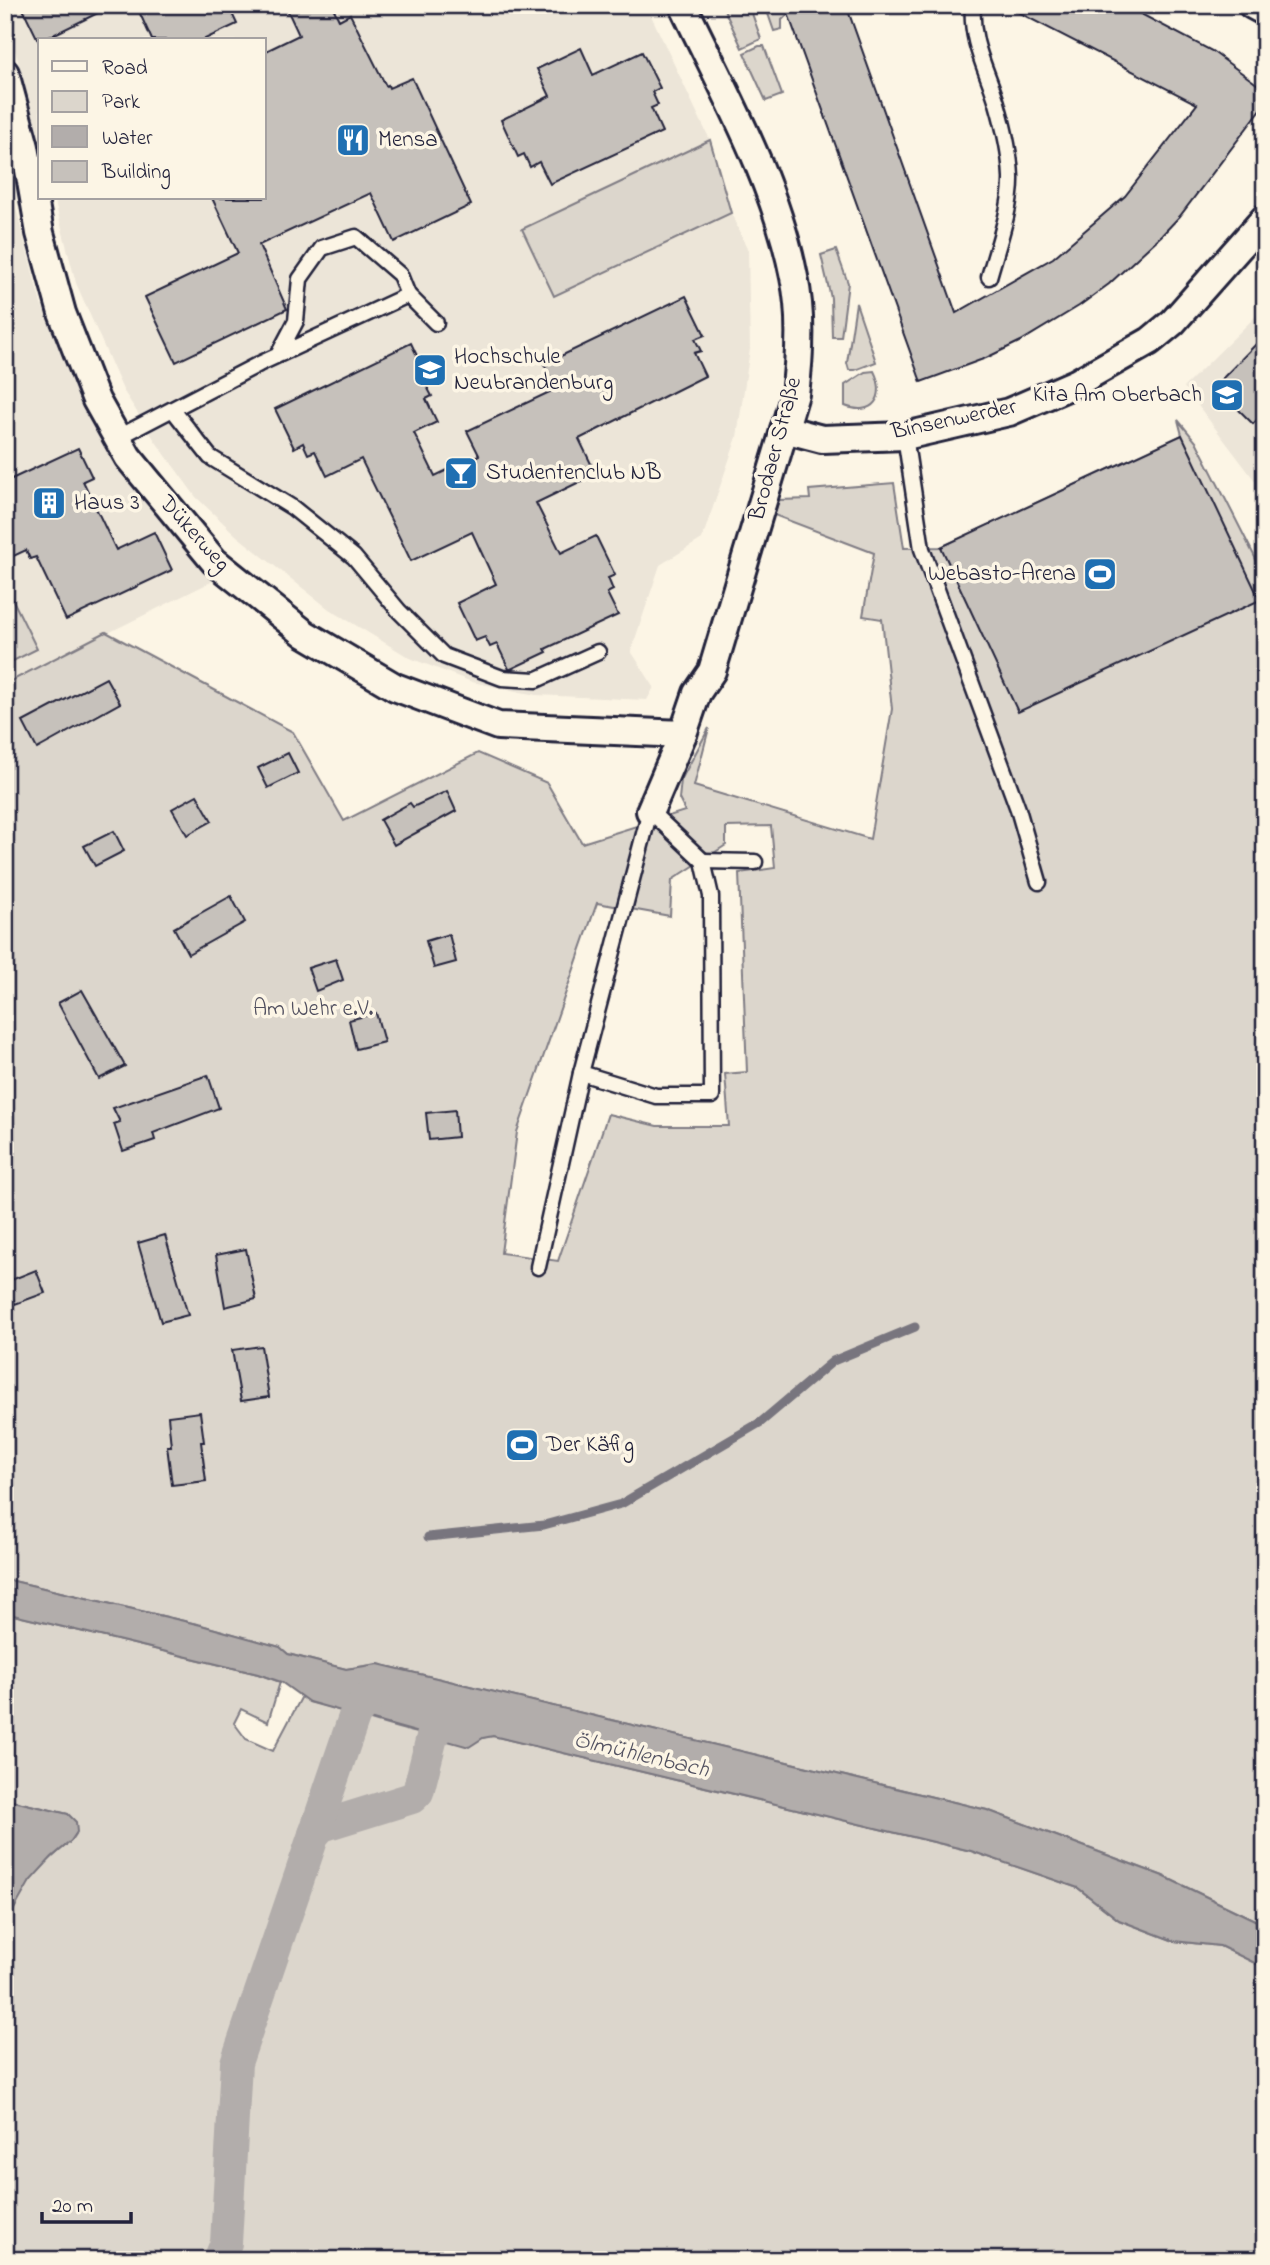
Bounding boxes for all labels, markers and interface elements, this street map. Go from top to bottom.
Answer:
legend [38,38,266,200]
text: Road [102,54,148,84]
text: Park [102,88,141,118]
restaurant icon: Mensa [334,121,372,159]
text: Water [102,124,153,154]
place label: Mensa [378,124,438,157]
text: Building [101,158,171,190]
place label: Hochschule Neubrandenburg [454,341,613,401]
school or university icon: Hochschule Neubrandenburg [411,351,449,389]
street label: Brodaer Straße [741,373,811,525]
school or university icon: Kita Am Oberbach [1208,376,1246,414]
place label: Kita Am Oberbach [1033,379,1202,412]
street label: Binsenwerder [887,390,1020,450]
bar icon: Studentenclub NB [442,454,480,492]
place label: Studentenclub NB [486,457,662,490]
building icon: Haus 3 [30,484,68,522]
place label: Haus 3 [74,487,140,520]
street label: Dükerweg [149,488,237,580]
sports icon: Webasto-Arena [1081,555,1119,593]
place label: Webasto-Arena [928,558,1076,591]
park label: Am Wehr e.V. [253,993,373,1026]
sports icon: Der Käfig [503,1426,541,1464]
place label: Der Käfig [545,1429,634,1463]
water label: Ölmühlenbach [570,1723,713,1789]
scale bar [42,2181,131,2225]
text: 20 m [52,2192,93,2222]

